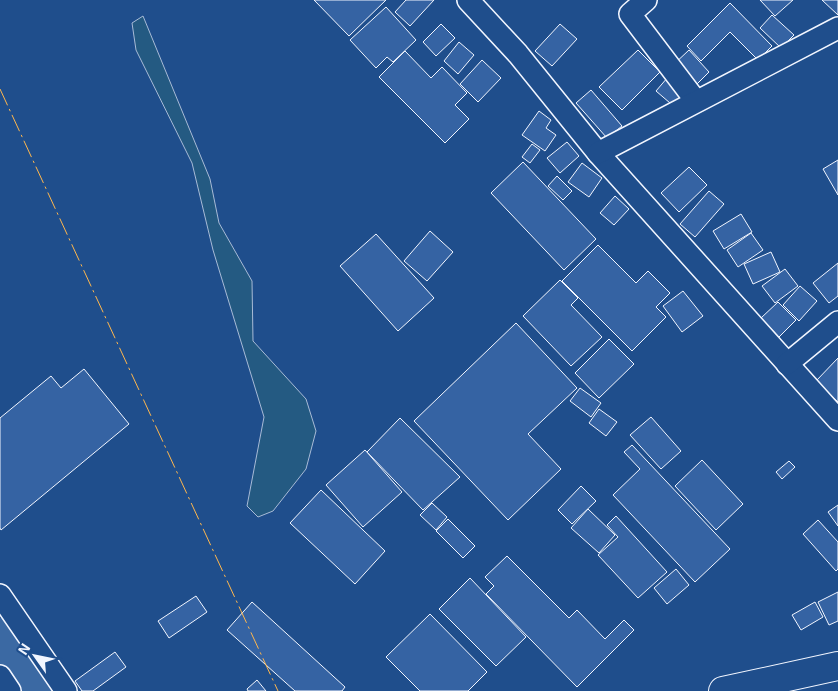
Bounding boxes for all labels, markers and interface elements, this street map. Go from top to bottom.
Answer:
north arrow [10,631,60,681]
text: N [14,640,34,658]

